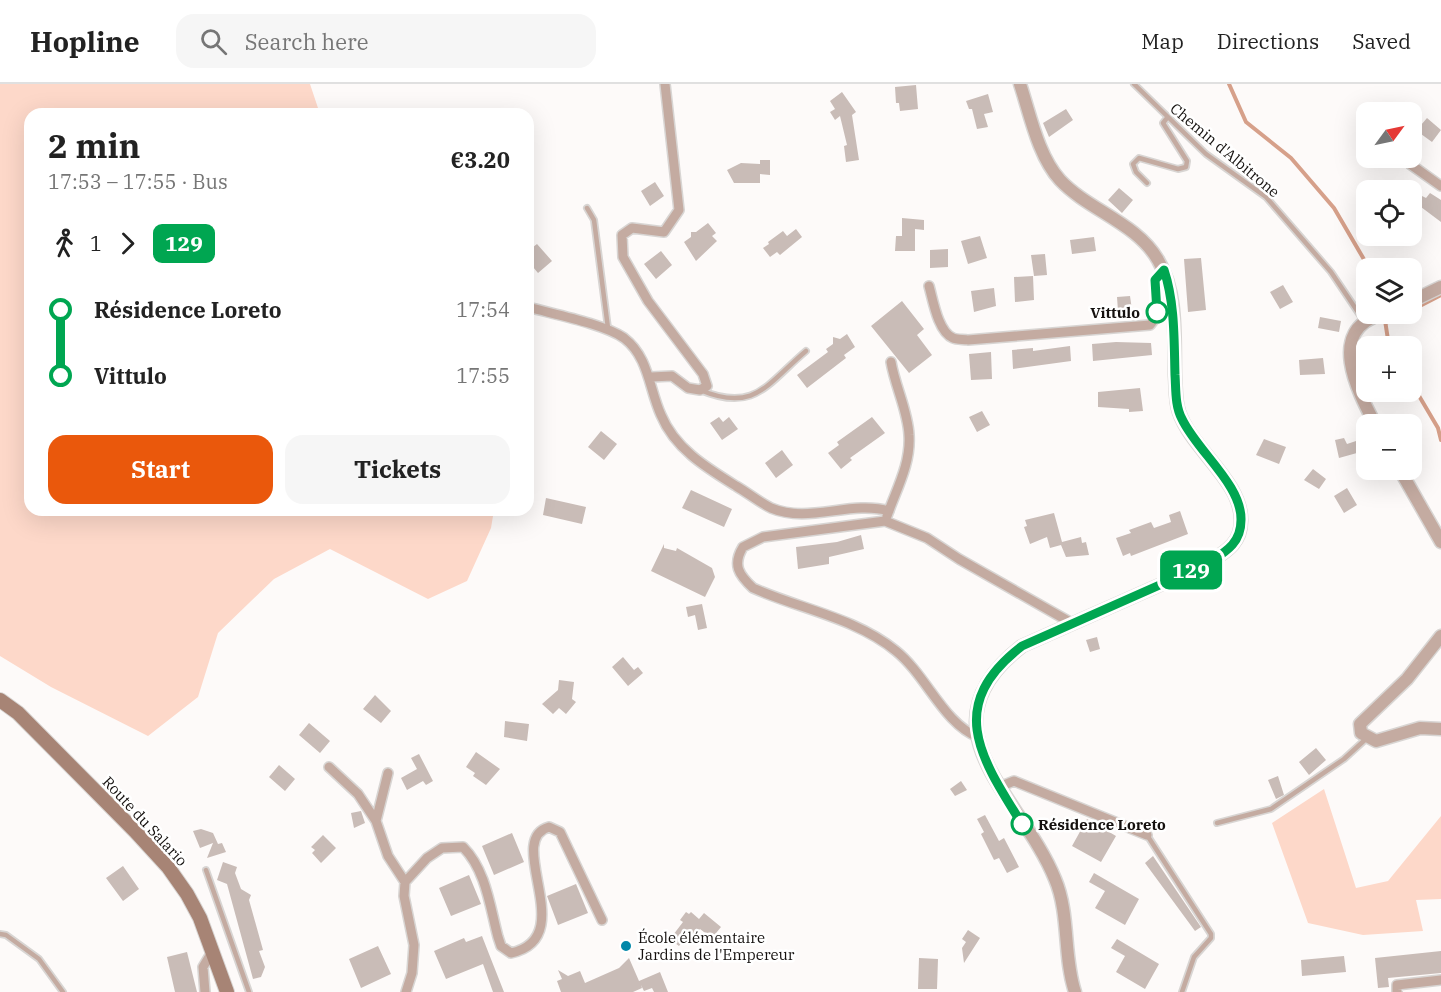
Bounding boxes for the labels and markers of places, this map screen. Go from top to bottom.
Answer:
marker: Vittulo [1146,301,1168,323]
place label: Vittulo [1090,303,1140,322]
marker: Résidence Loreto [1011,813,1033,835]
place label: Résidence Loreto [1038,815,1166,834]
place label: École élémentaire Jardins de l'Empereur [638,928,795,964]
marker: École élémentaire Jardins de l'Empereur [619,939,633,953]

